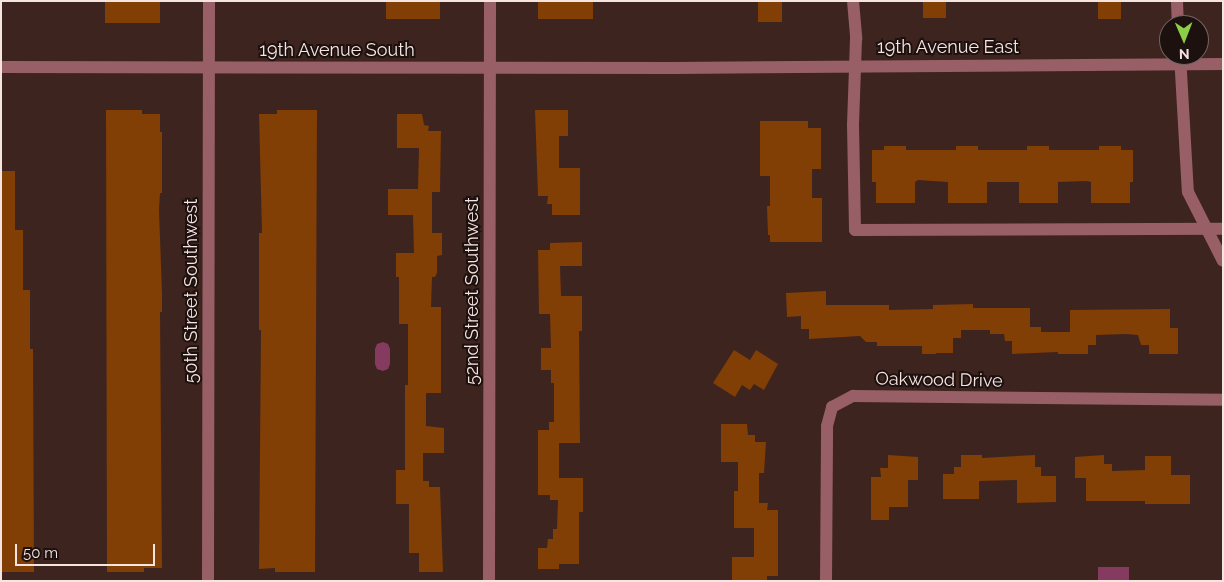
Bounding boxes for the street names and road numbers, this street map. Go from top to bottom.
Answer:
street label: 19th Avenue East [877,36,1019,58]
street label: 19th Avenue South [259,39,415,61]
street label: 52nd Street Southwest [461,197,483,385]
street label: 50th Street Southwest [180,199,202,383]
street label: Oakwood Drive [875,368,1003,392]

